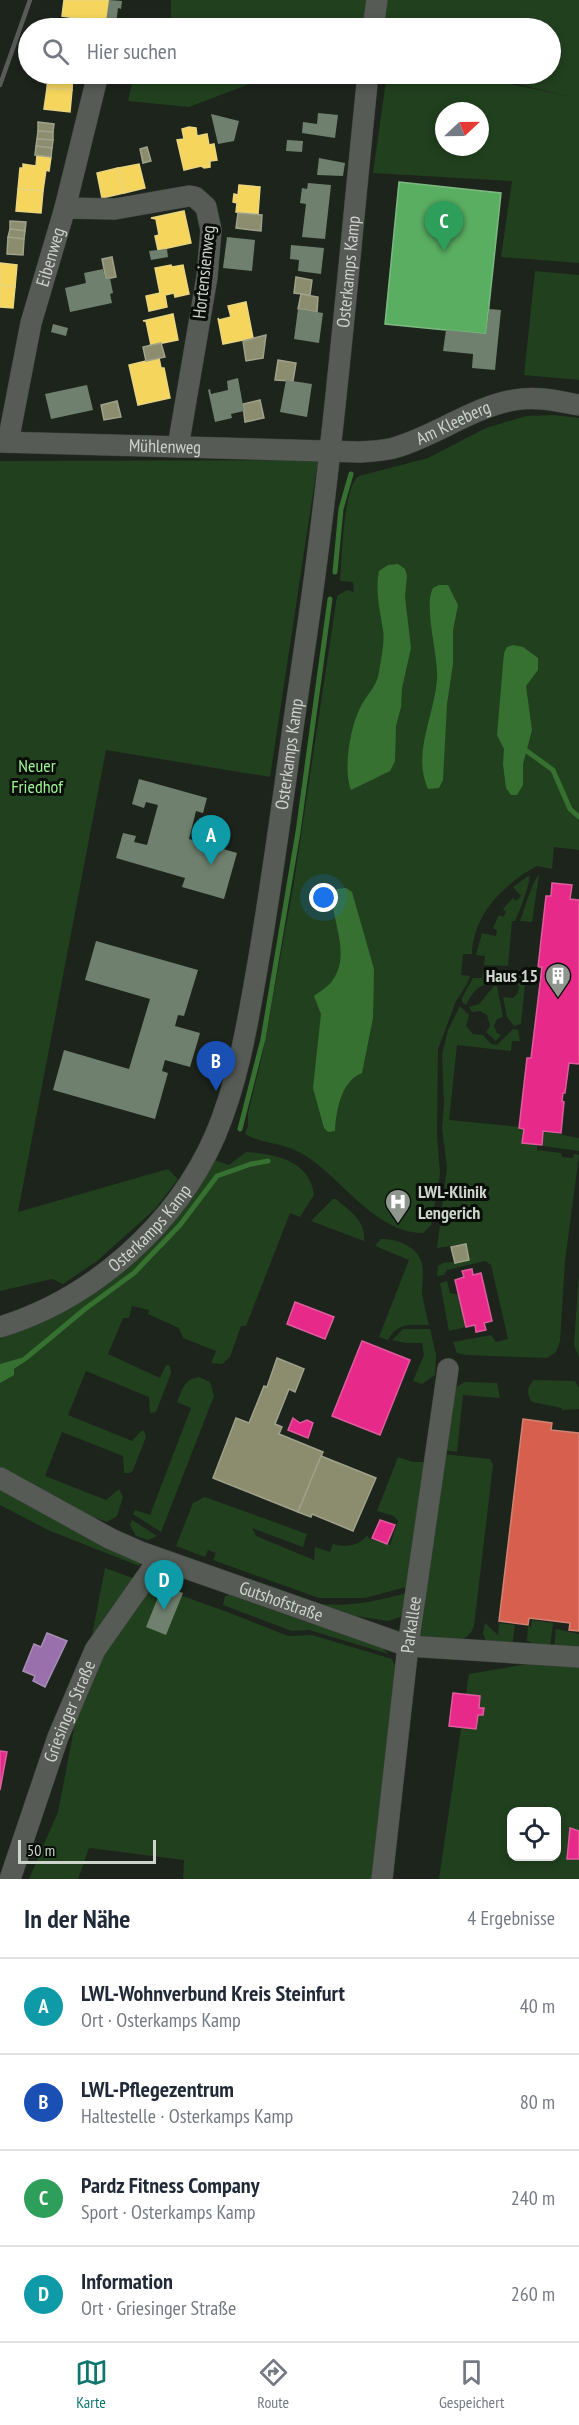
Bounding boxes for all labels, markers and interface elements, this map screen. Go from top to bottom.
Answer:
search box [18,18,561,84]
icon: search [39,35,72,68]
text: Hier suchen [87,37,177,65]
north arrow [435,102,489,156]
pin: C [424,202,464,251]
street label: Osterkamps Kamp [331,215,365,329]
street label: Hortensienweg [187,224,220,320]
street label: Eibenweg [30,225,70,289]
street label: Am Kleeberg [412,395,494,450]
street label: Mühlenweg [128,434,201,459]
street label: Osterkamps Kamp [270,697,308,811]
park label: Neuer Friedhof [11,754,64,798]
pin: A [192,816,230,865]
your location [309,883,338,912]
building icon: Haus 15 [543,961,573,999]
place label: Haus 15 [486,964,538,987]
pin: B [196,1042,236,1091]
street label: Osterkamps Kamp [103,1180,196,1277]
place label: LWL-Klinik Lengerich [418,1180,487,1224]
hospital icon: LWL-Klinik Lengerich [383,1187,413,1225]
pin: D [144,1560,184,1610]
street label: Gutshofstraße [236,1576,326,1626]
street label: Parkallee [395,1595,426,1654]
street label: Griesinger Straße [38,1657,100,1765]
map controls [507,1807,561,1861]
button: locate [507,1807,561,1861]
scale bar [18,1837,156,1864]
text: 50 m [27,1840,55,1860]
text: In der Nähe [24,1902,130,1935]
text: 4 Ergebnisse [467,1905,555,1931]
text: LWL-Wohnverbund Kreis Steinfurt [81,1979,345,2007]
text: A [38,1993,49,2019]
text: 40 m [520,1993,555,2019]
text: Ort · Osterkamps Kamp [81,2007,241,2033]
text: LWL-Pflegezentrum [81,2075,234,2103]
text: B [39,2089,48,2115]
text: 80 m [520,2089,555,2115]
text: Haltestelle · Osterkamps Kamp [81,2103,293,2129]
text: Pardz Fitness Company [81,2171,260,2199]
text: C [39,2185,48,2211]
text: 240 m [511,2185,555,2211]
text: Sport · Osterkamps Kamp [81,2199,256,2225]
text: Information [81,2267,173,2295]
text: D [38,2281,49,2307]
text: 260 m [511,2281,555,2307]
text: Ort · Griesinger Straße [81,2295,236,2321]
tab: Karte [75,2356,108,2412]
tab: Route [257,2356,290,2412]
tab: Gespeichert [439,2356,504,2412]

